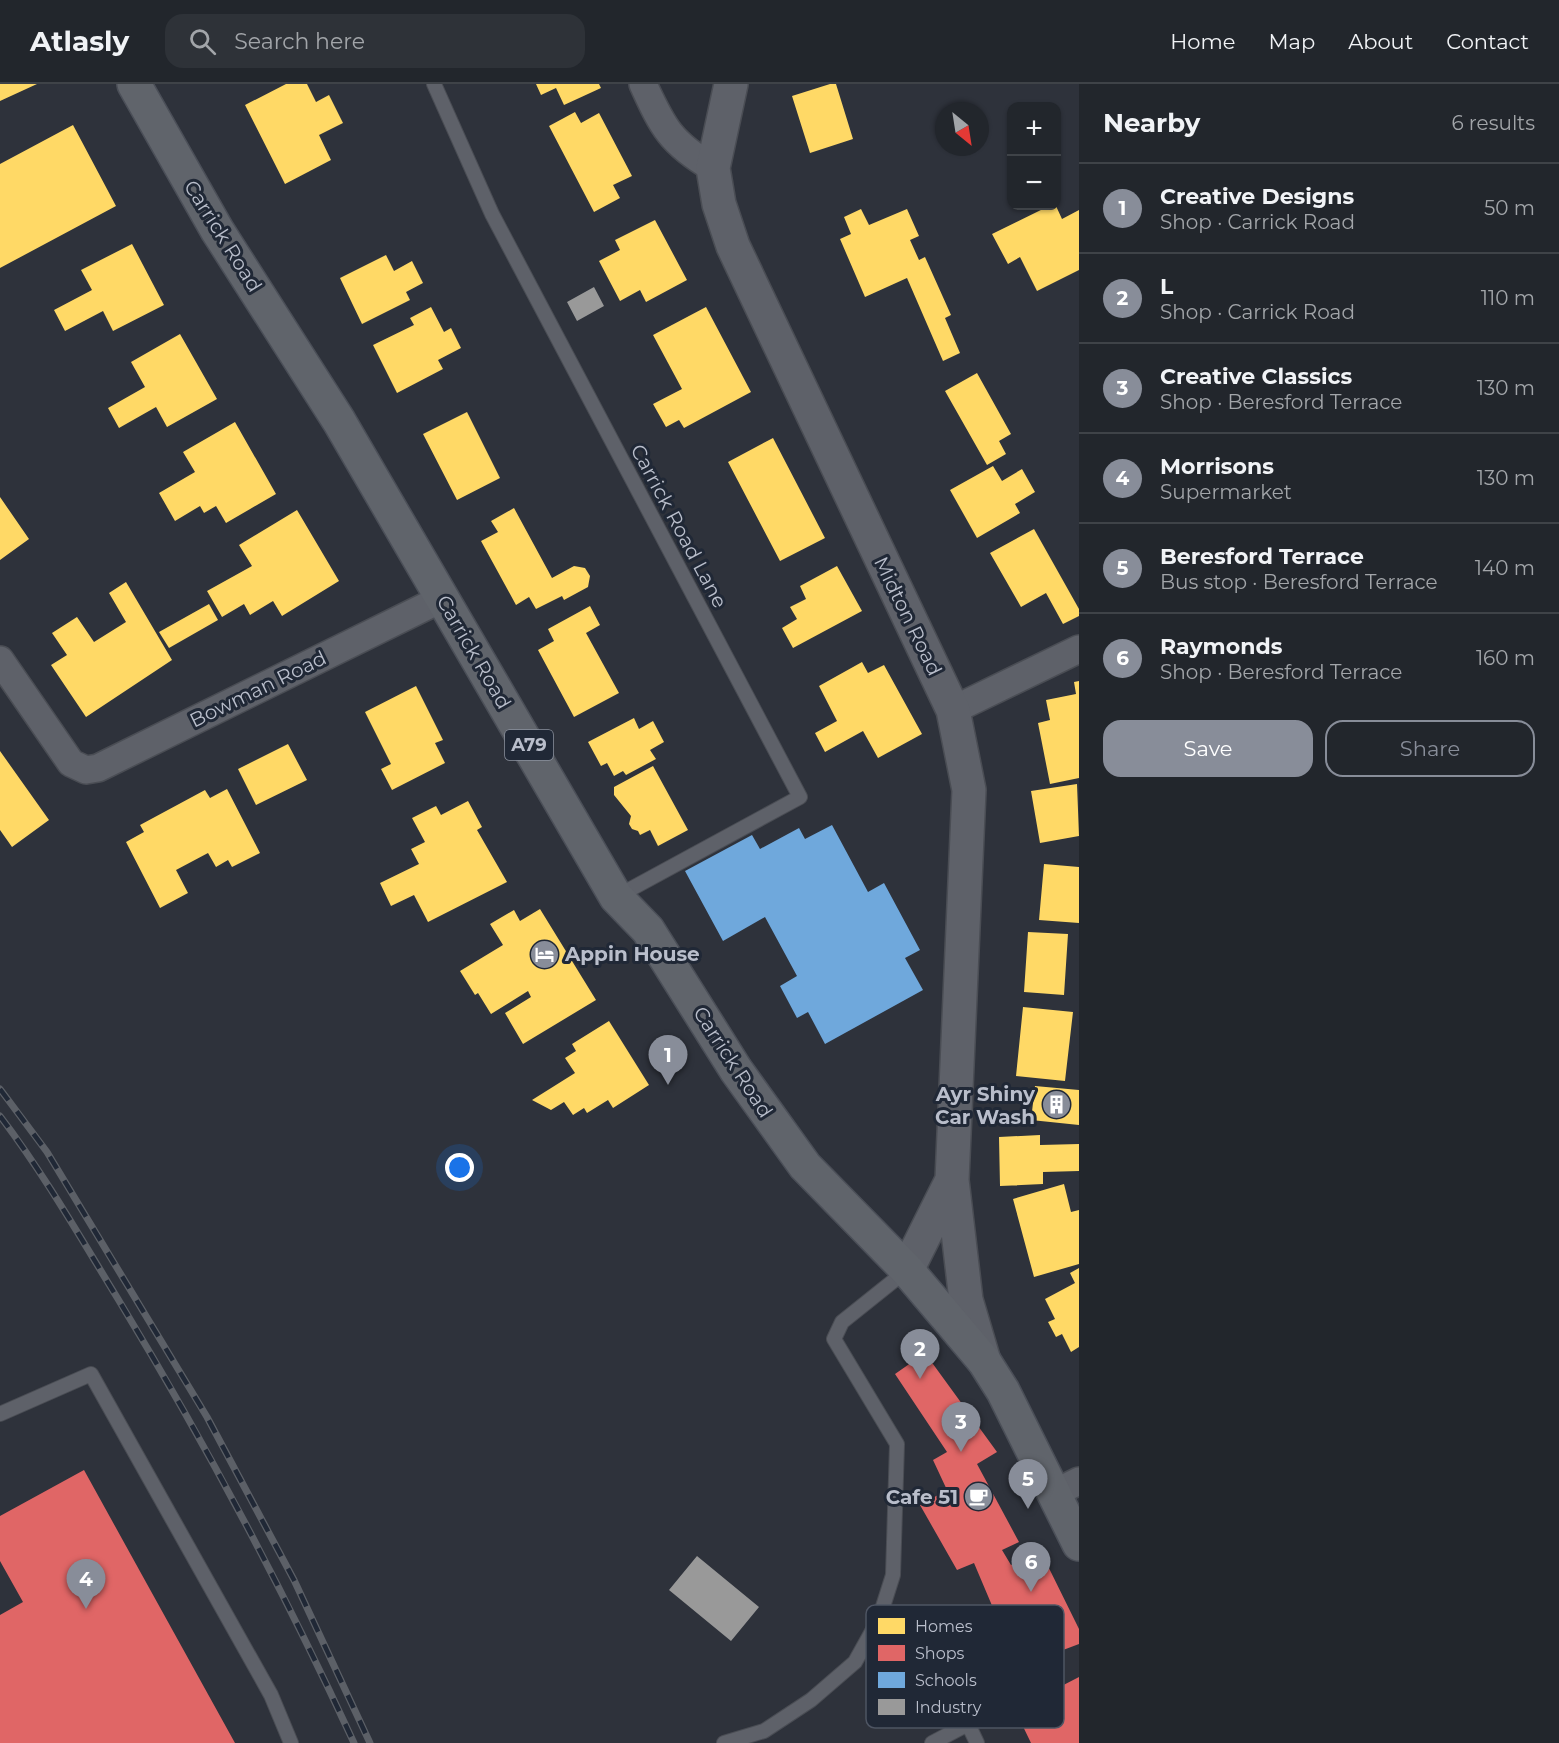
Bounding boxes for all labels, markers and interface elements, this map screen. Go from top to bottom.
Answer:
search box [165,14,585,68]
text: Atlasly [30,24,129,58]
icon: search [186,25,219,58]
text: Search here [234,28,365,55]
text: Home [1170,29,1235,54]
text: Map [1268,29,1315,54]
text: About [1348,29,1413,54]
text: Contact [1446,29,1529,54]
north arrow [935,102,989,156]
map controls [1007,102,1061,210]
button: + [1007,102,1061,156]
text: Nearby [1103,107,1200,139]
text: 6 results [1451,111,1535,135]
button: − [1007,156,1061,210]
street label: Carrick Road [179,176,267,296]
text: Creative Designs [1160,183,1354,210]
text: 1 [1119,196,1126,220]
text: 50 m [1484,196,1535,220]
text: Shop · Carrick Road [1160,210,1355,234]
text: L [1160,273,1173,300]
text: 2 [1117,286,1128,310]
text: 110 m [1481,286,1535,310]
text: Shop · Carrick Road [1160,300,1355,324]
text: Creative Classics [1160,363,1352,390]
text: 3 [1117,376,1128,400]
text: 130 m [1477,376,1535,400]
text: Shop · Beresford Terrace [1160,390,1402,414]
street label: Carrick Road Lane [626,440,732,612]
text: Morrisons [1160,453,1274,480]
text: 4 [1116,466,1129,490]
text: 130 m [1477,466,1535,490]
text: Supermarket [1160,480,1292,504]
text: Beresford Terrace [1160,543,1364,570]
street label: Midton Road [869,553,947,679]
text: 5 [1117,556,1128,580]
text: 140 m [1475,556,1535,580]
text: Bus stop · Beresford Terrace [1160,570,1438,594]
street label: Carrick Road [432,591,516,713]
text: Raymonds [1160,633,1282,660]
street label: Bowman Road [186,646,330,732]
text: 6 [1116,646,1129,670]
text: 160 m [1476,646,1535,670]
text: Shop · Beresford Terrace [1160,660,1402,684]
button: Save [1103,720,1313,777]
button: Share [1325,720,1535,777]
road number: A79 [505,730,553,760]
hotel icon: Appin House [528,938,560,970]
place label: Appin House [564,942,700,966]
street label: Carrick Road [688,1002,778,1122]
pin: 1 [648,1036,688,1085]
place label: Ayr Shiny Car Wash [935,1082,1036,1129]
building icon: Ayr Shiny Car Wash [1040,1089,1072,1121]
your location [445,1153,474,1182]
pin: 2 [900,1330,940,1379]
pin: 3 [942,1402,980,1452]
pin: 5 [1008,1460,1048,1509]
cafe icon: Cafe 51 [963,1481,995,1513]
place label: Cafe 51 [886,1485,958,1509]
pin: 6 [1012,1542,1050,1592]
pin: 4 [66,1560,106,1609]
legend [866,1605,1064,1728]
text: Homes [915,1617,973,1636]
text: Shops [915,1644,965,1663]
text: Schools [915,1671,977,1690]
text: Industry [915,1698,982,1717]

